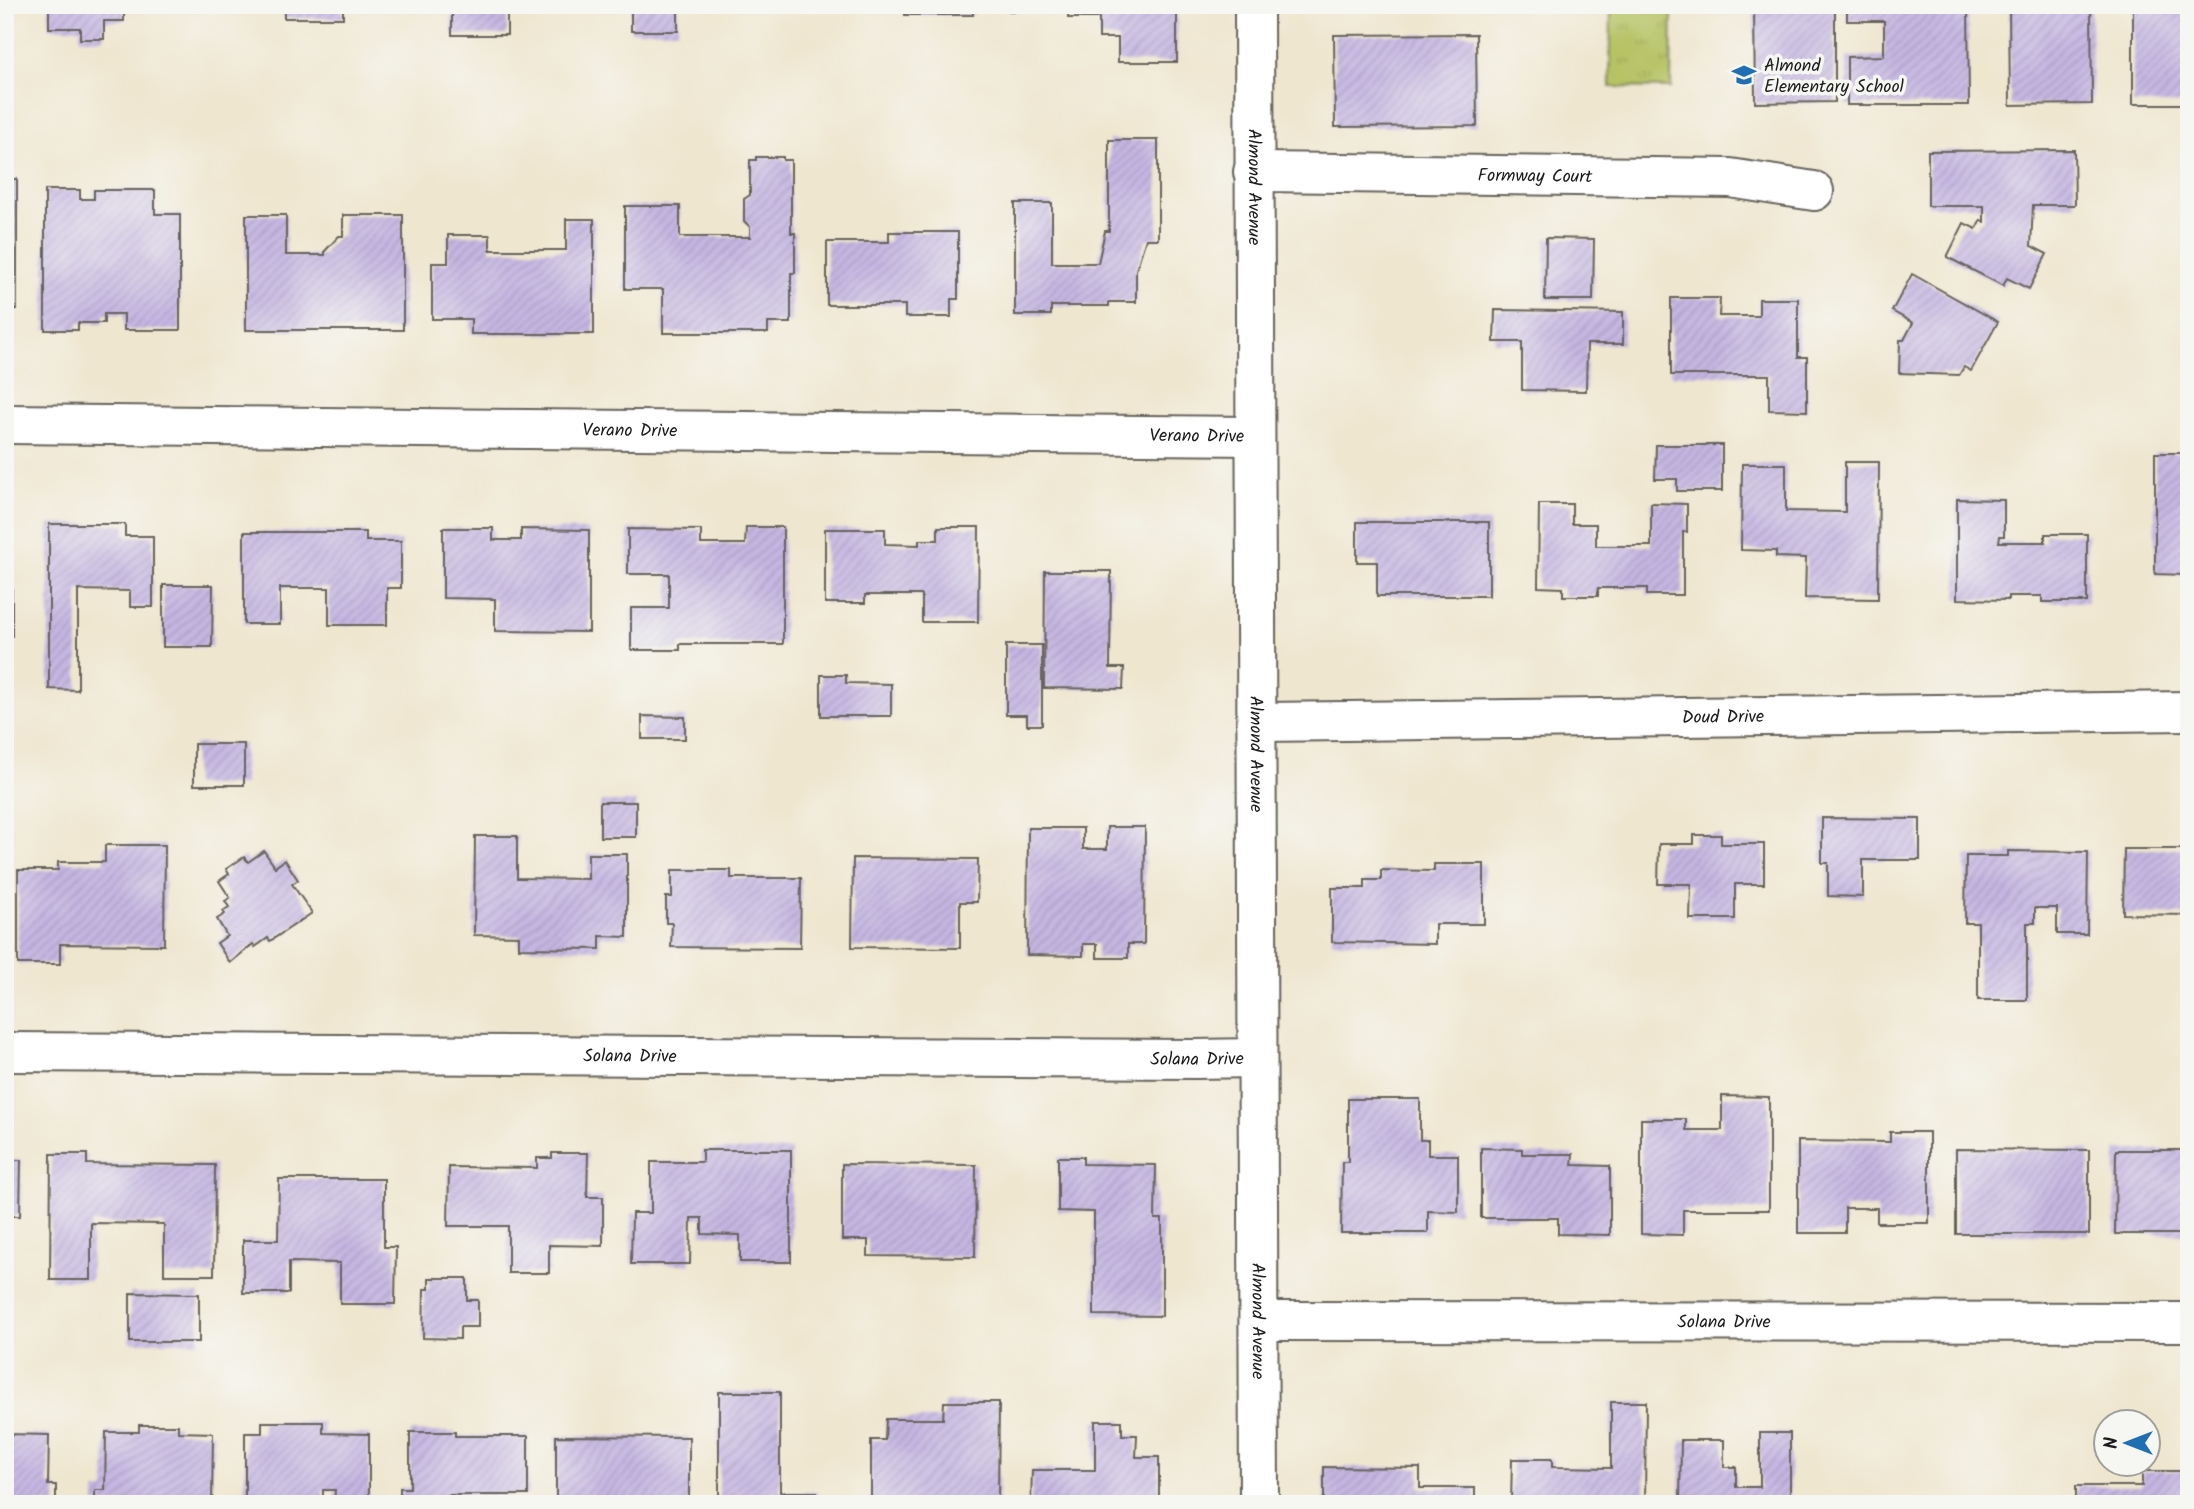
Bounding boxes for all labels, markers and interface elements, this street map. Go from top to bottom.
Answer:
place label: Almond Elementary School [1764,52,1905,102]
school or university icon: Almond Elementary School [1730,61,1758,89]
street label: Almond Avenue [1238,129,1268,245]
street label: Formway Court [1477,162,1594,192]
street label: Verano Drive [582,417,677,446]
street label: Verano Drive [1149,422,1244,452]
street label: Almond Avenue [1240,696,1270,812]
street label: Doud Drive [1682,703,1764,733]
street label: Solana Drive [583,1042,677,1072]
street label: Solana Drive [1150,1045,1244,1075]
street label: Almond Avenue [1242,1263,1272,1379]
street label: Solana Drive [1677,1308,1771,1338]
north arrow [2092,1408,2162,1478]
text: N [2097,1437,2127,1449]

